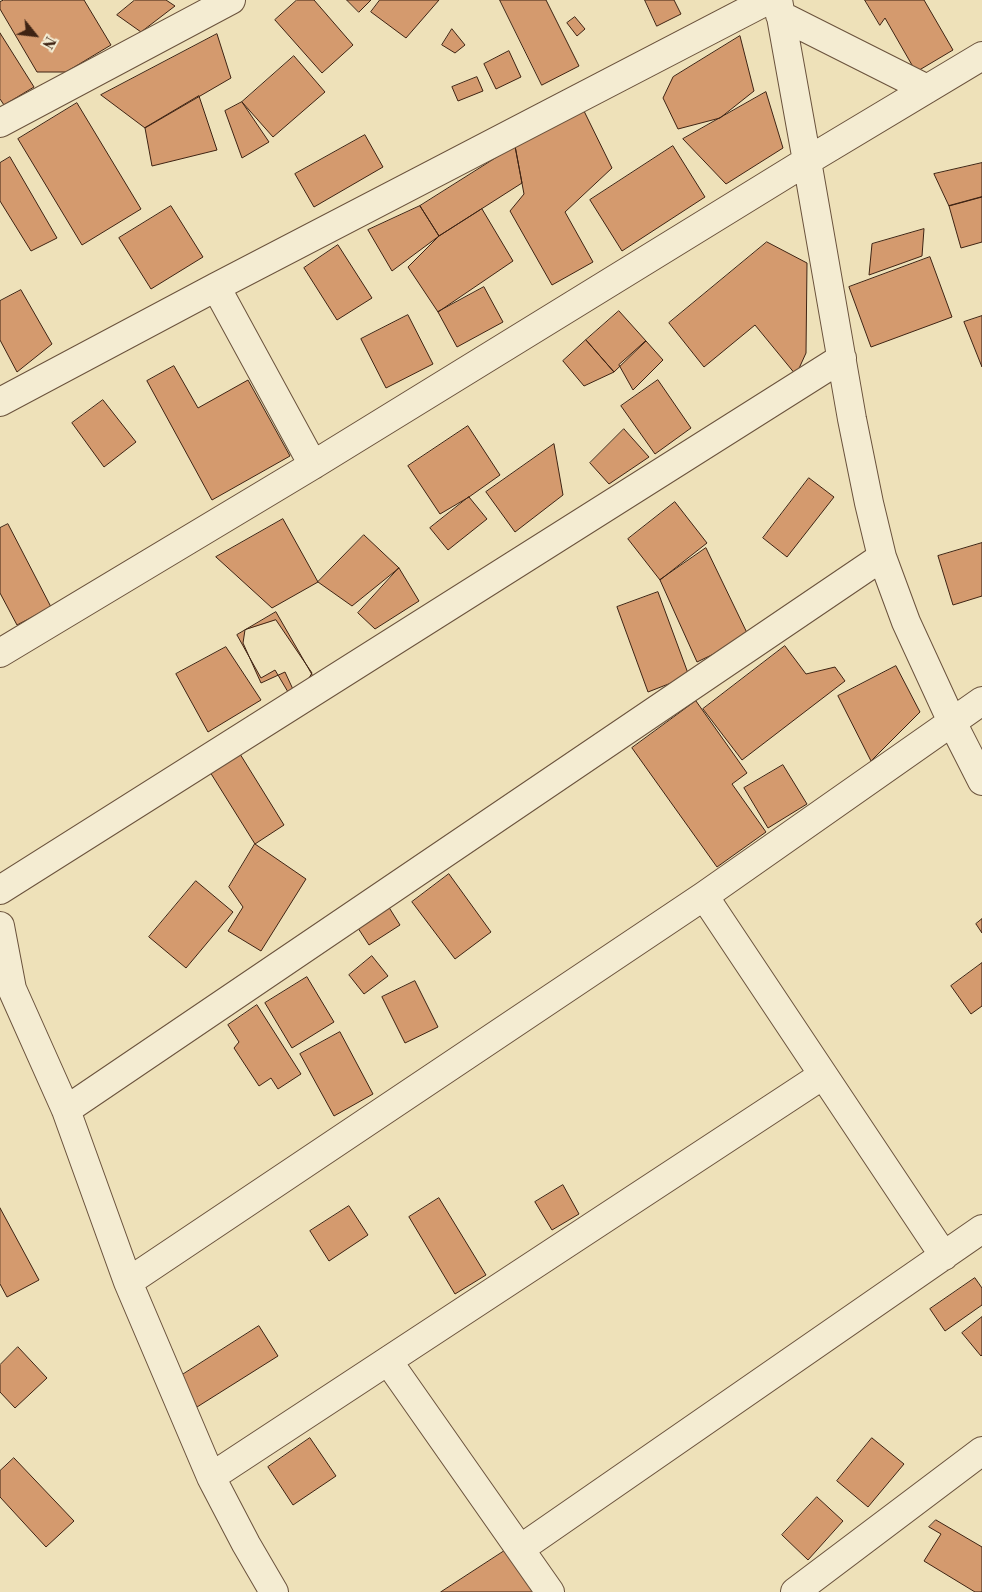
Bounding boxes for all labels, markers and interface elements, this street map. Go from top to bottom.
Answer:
north arrow [10,10,60,60]
text: N [38,33,59,51]

